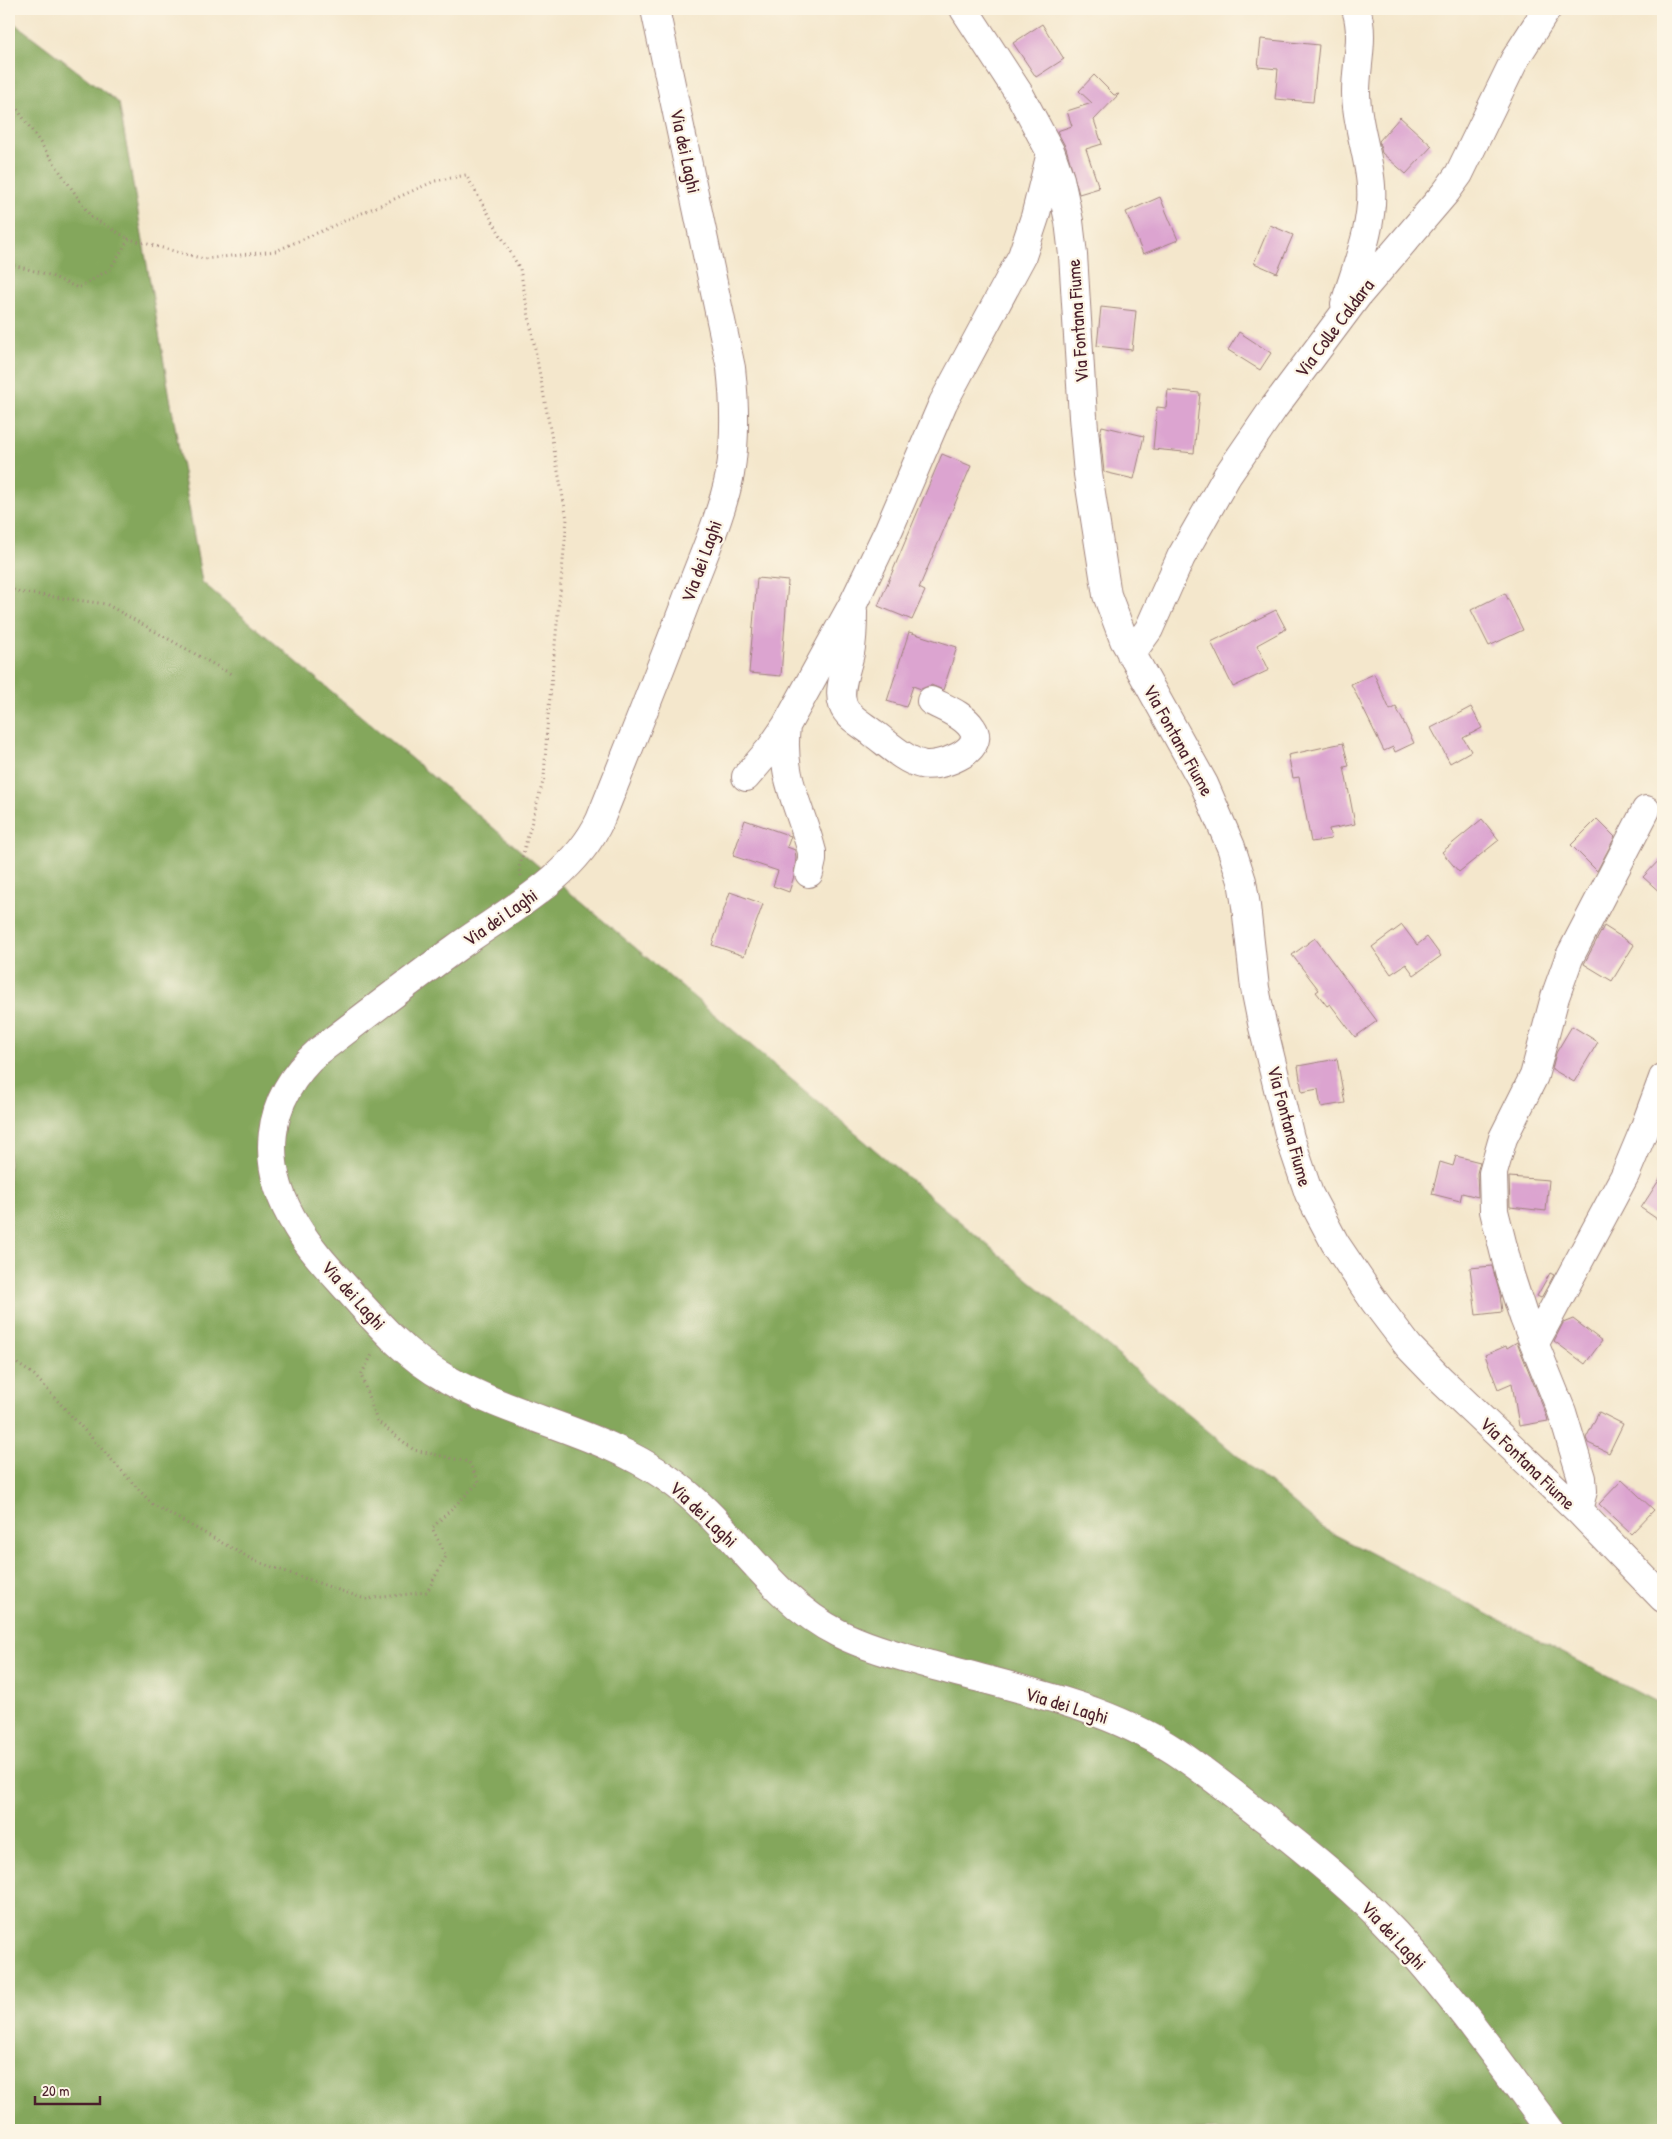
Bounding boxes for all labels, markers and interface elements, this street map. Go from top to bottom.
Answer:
street label: Via dei Laghi [664,106,708,196]
street label: Via Fontana Fiume [1060,258,1094,384]
street label: Via Colle Caldara [1288,273,1380,383]
street label: Via dei Laghi [674,516,728,606]
street label: Via Fontana Fiume [1138,679,1221,801]
street label: Via dei Laghi [457,882,543,952]
street label: Via Fontana Fiume [1261,1063,1319,1190]
street label: Via dei Laghi [316,1255,392,1335]
street label: Via Fontana Fiume [1474,1411,1582,1516]
street label: Via dei Laghi [664,1475,744,1553]
street label: Via dei Laghi [1022,1680,1112,1730]
street label: Via dei Laghi [1355,1895,1433,1975]
scale bar [35,2074,100,2106]
text: 20 m [42,2080,69,2101]

